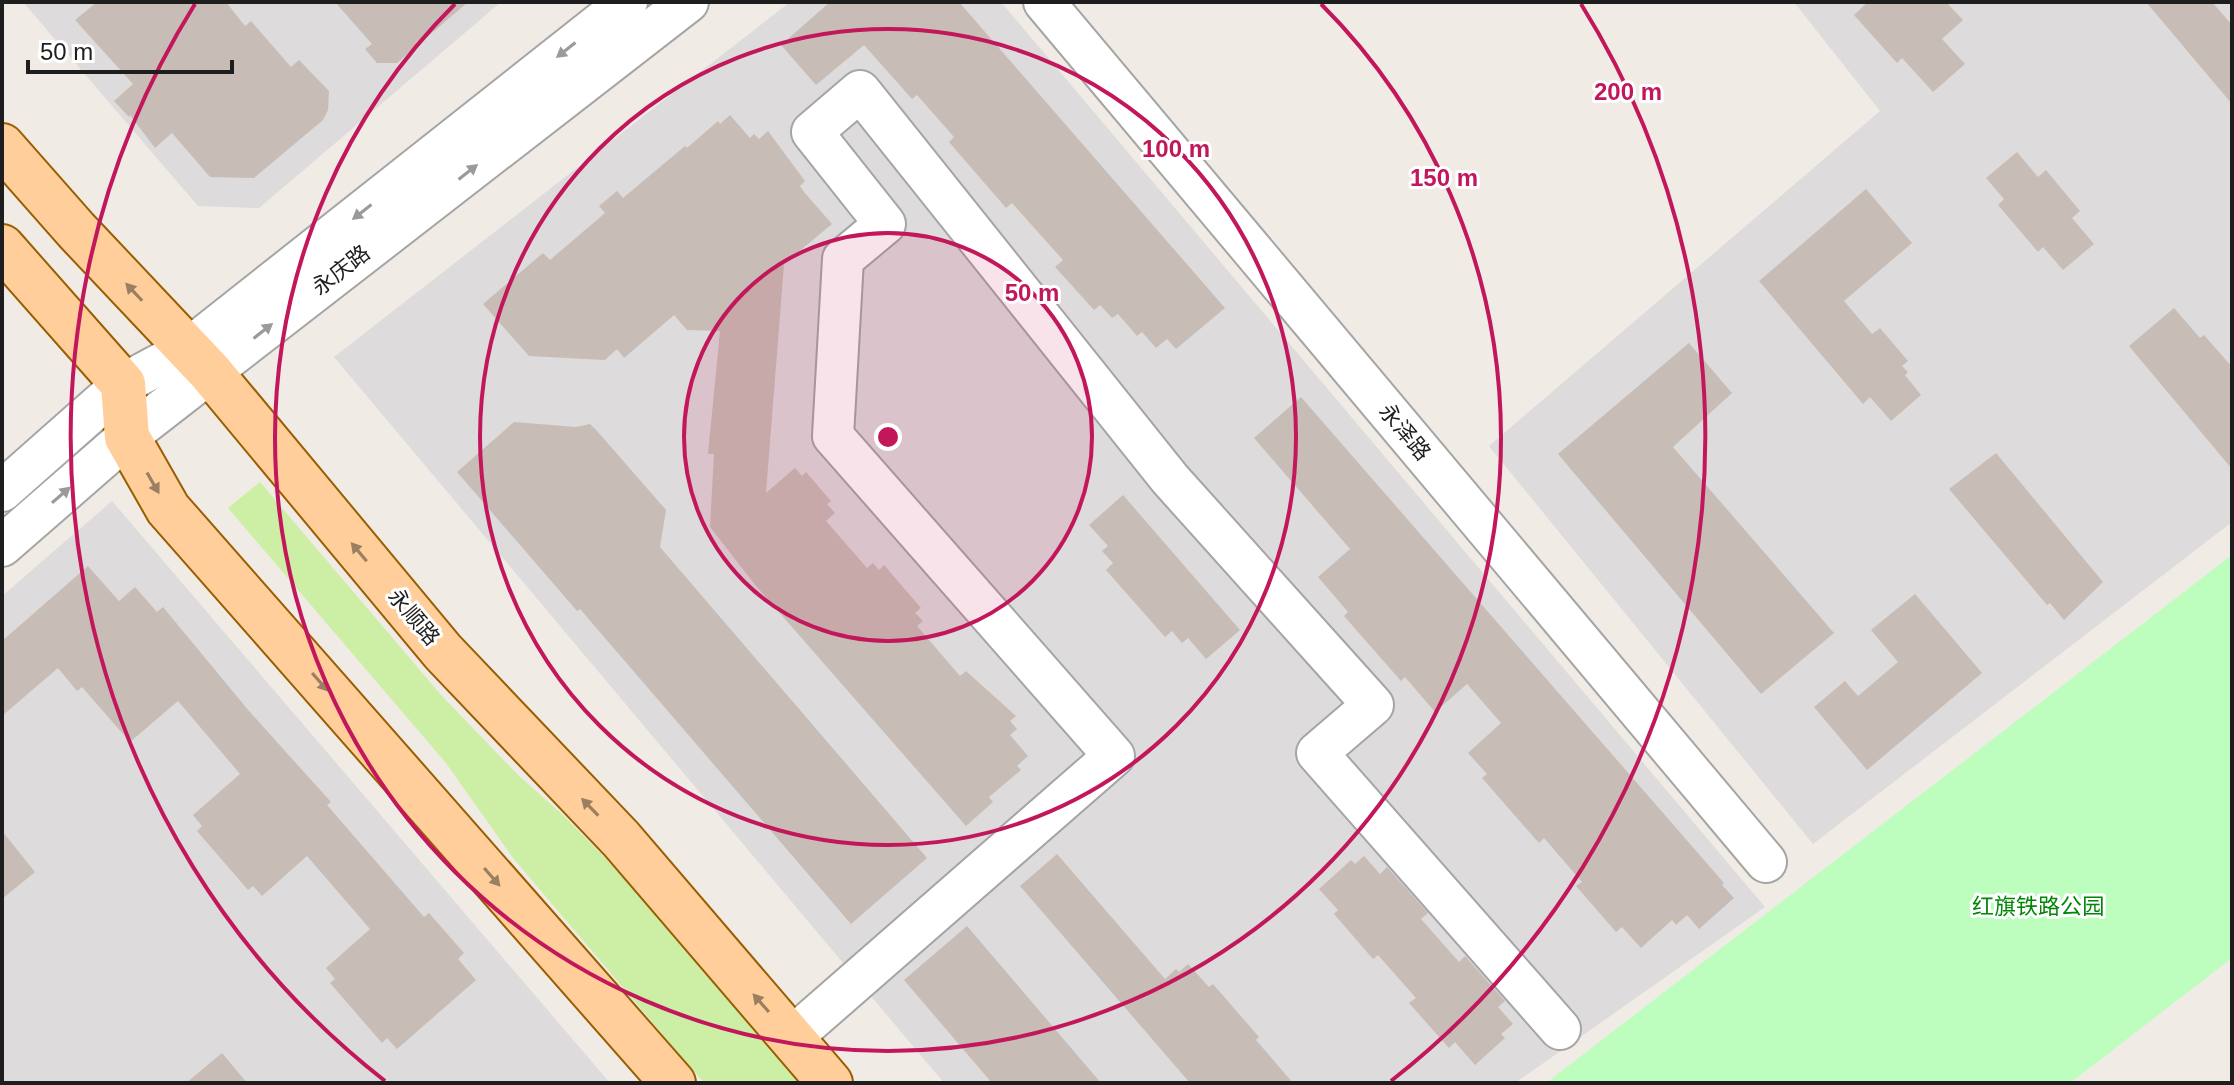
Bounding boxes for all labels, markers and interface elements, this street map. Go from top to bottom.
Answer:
scale bar [28,24,232,74]
text: 50 m [40,38,93,65]
one-way arrow [556,42,576,58]
text: 200 m [1594,78,1662,105]
text: 100 m [1142,135,1210,162]
one-way arrow [458,164,478,180]
text: 150 m [1410,164,1478,191]
one-way arrow [352,203,372,219]
street label: 永庆路 [307,240,375,300]
text: 50 m [1005,279,1059,306]
one-way arrow [126,283,144,302]
one-way arrow [253,323,273,339]
street label: 永泽路 [1374,399,1436,465]
centre of rings [874,423,902,451]
one-way arrow [146,472,160,494]
one-way arrow [51,486,70,504]
one-way arrow [352,542,368,562]
street label: 永顺路 [383,584,445,650]
one-way arrow [311,671,328,691]
one-way arrow [582,798,600,817]
one-way arrow [482,867,500,886]
park label: 红旗铁路公园 [1972,894,2104,919]
one-way arrow [753,993,770,1013]

